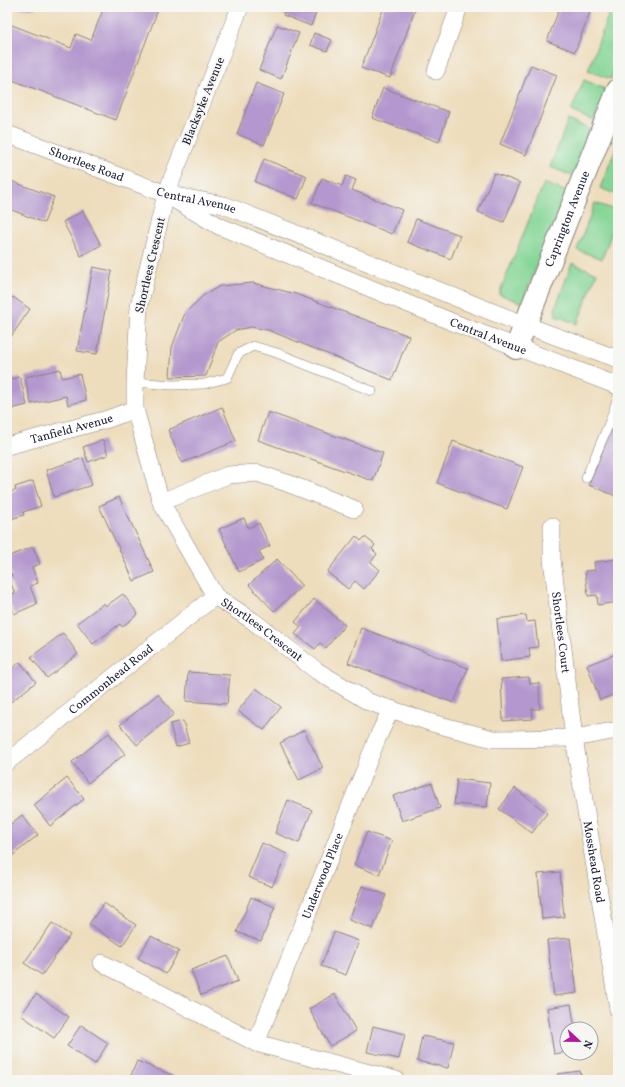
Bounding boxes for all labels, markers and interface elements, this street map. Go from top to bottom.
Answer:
street label: Blacksyke Avenue [179,55,229,148]
street label: Shortlees Road [46,143,126,186]
street label: Caprington Avenue [542,168,594,270]
street label: Central Avenue [154,184,239,218]
street label: Shortlees Crescent [132,216,170,315]
street label: Central Avenue [447,315,529,359]
street label: Tanfield Avenue [29,411,116,448]
street label: Shortlees Court [547,591,573,674]
street label: Shortlees Crescent [217,595,306,666]
street label: Commonhead Road [66,641,157,719]
street label: Mosshead Road [579,820,608,905]
street label: Underwood Place [299,830,348,922]
north arrow [559,1021,599,1061]
text: N [578,1038,595,1051]

